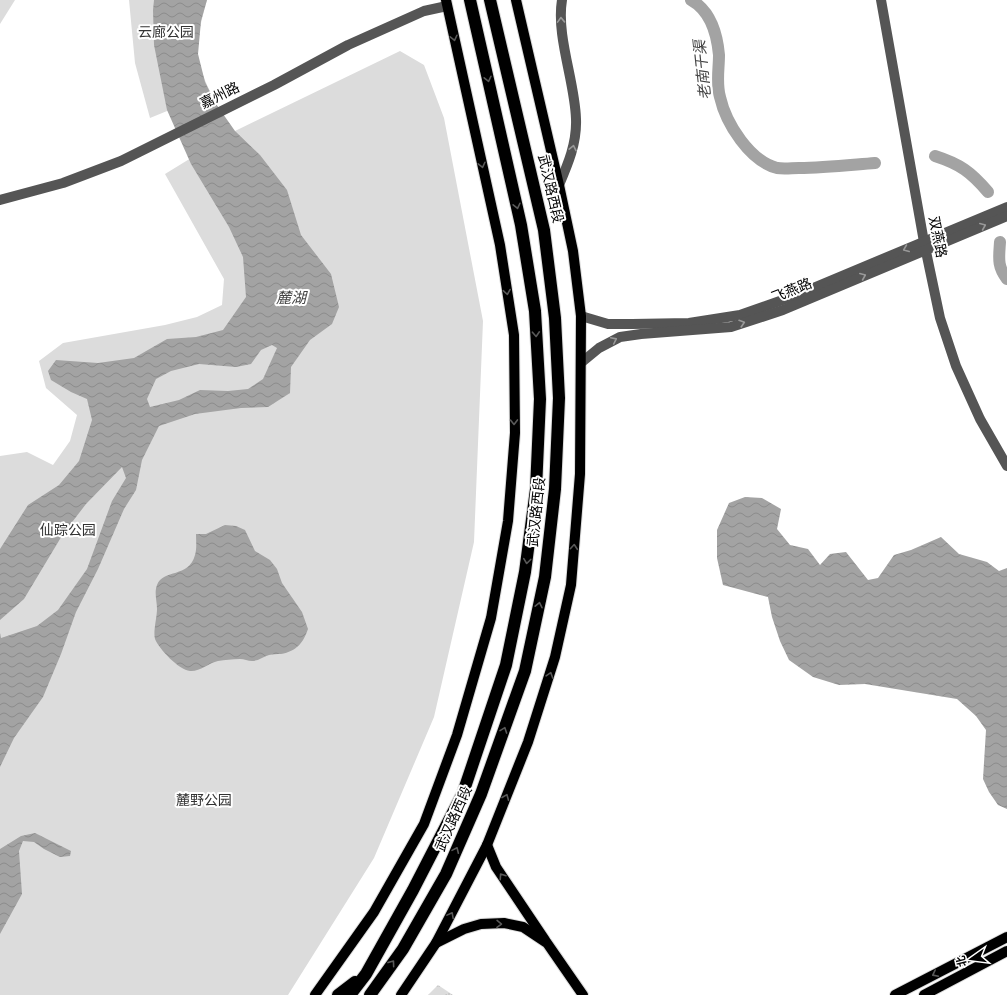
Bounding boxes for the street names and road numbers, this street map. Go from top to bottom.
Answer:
street label: 嘉州路 [197,79,242,111]
street label: 武汉路西段 [535,153,566,225]
street label: 双燕路 [926,215,949,259]
street label: 飞燕路 [770,276,814,305]
street label: 武汉路西段 [525,476,548,548]
street label: 武汉路西段 [432,784,475,854]

